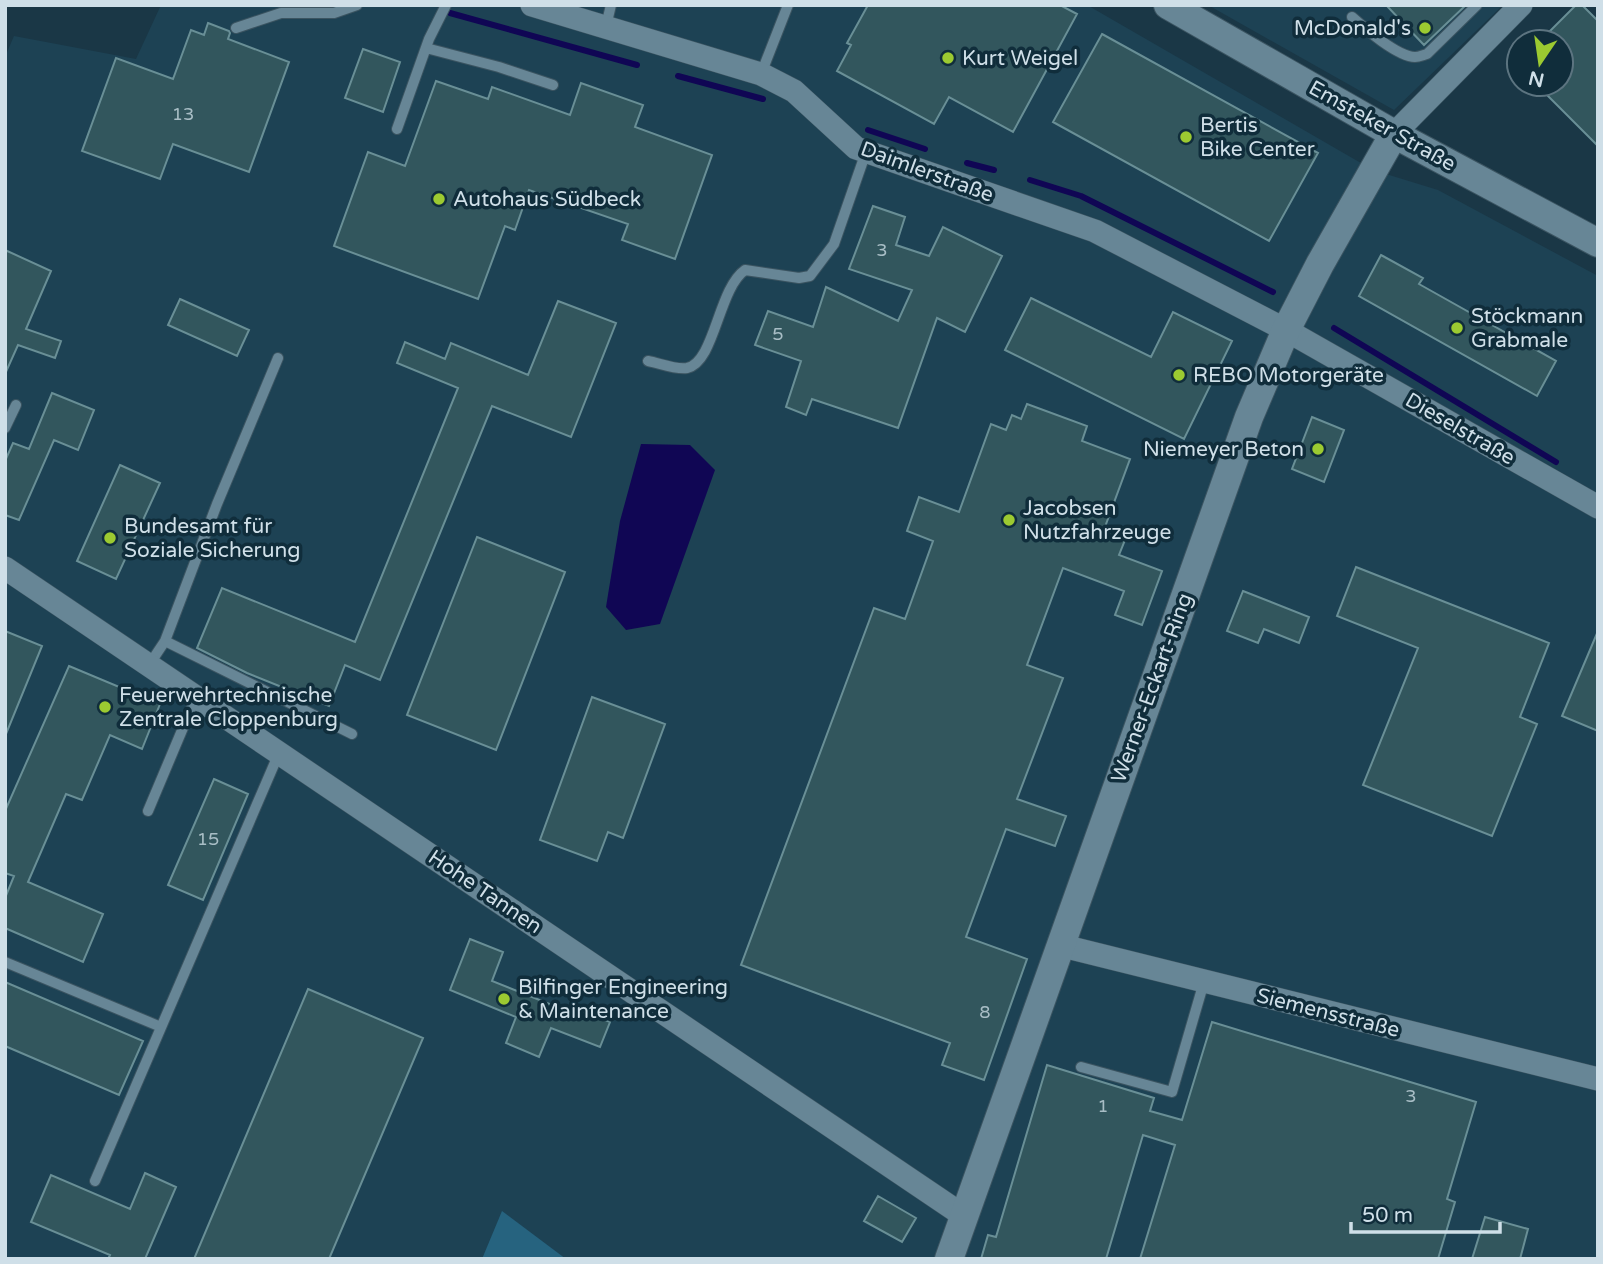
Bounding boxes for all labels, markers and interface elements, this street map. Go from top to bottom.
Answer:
place label: McDonald's [1294,16,1411,41]
marker: McDonald's [1417,20,1433,36]
north arrow [1505,28,1575,98]
place label: Kurt Weigel [962,46,1078,71]
marker: Kurt Weigel [940,50,956,66]
text: N [1526,66,1546,91]
street label: Emsteker Straße [1304,75,1460,177]
house number: 13 [172,103,194,125]
place label: Bertis Bike Center [1200,113,1315,162]
marker: Bertis Bike Center [1178,129,1194,145]
street label: Daimlerstraße [857,136,997,208]
place label: Autohaus Südbeck [453,187,641,212]
marker: Autohaus Südbeck [431,191,447,207]
house number: 3 [876,239,888,261]
place label: Stöckmann Grabmale [1471,304,1583,353]
marker: Stöckmann Grabmale [1449,320,1465,336]
house number: 5 [772,323,784,345]
place label: REBO Motorgeräte [1193,363,1384,388]
marker: REBO Motorgeräte [1171,367,1187,383]
street label: Dieselstraße [1401,388,1519,470]
place label: Niemeyer Beton [1143,437,1304,462]
marker: Niemeyer Beton [1310,441,1326,457]
place label: Jacobsen Nutzfahrzeuge [1023,496,1172,545]
marker: Jacobsen Nutzfahrzeuge [1001,512,1017,528]
place label: Bundesamt für Soziale Sicherung [124,514,300,563]
marker: Bundesamt für Soziale Sicherung [102,530,118,546]
street label: Werner-Eckart-Ring [1106,590,1198,786]
place label: Feuerwehrtechnische Zentrale Cloppenburg [119,683,338,732]
marker: Feuerwehrtechnische Zentrale Cloppenburg [97,699,113,715]
house number: 15 [197,828,219,850]
street label: Hohe Tannen [423,845,547,939]
place label: Bilfinger Engineering & Maintenance [518,975,728,1024]
street label: Siemensstraße [1254,983,1402,1043]
marker: Bilfinger Engineering & Maintenance [496,991,512,1007]
house number: 8 [979,1001,991,1023]
house number: 3 [1405,1085,1417,1107]
house number: 1 [1097,1095,1109,1117]
scale bar [1351,1190,1500,1234]
text: 50 m [1362,1203,1413,1228]

